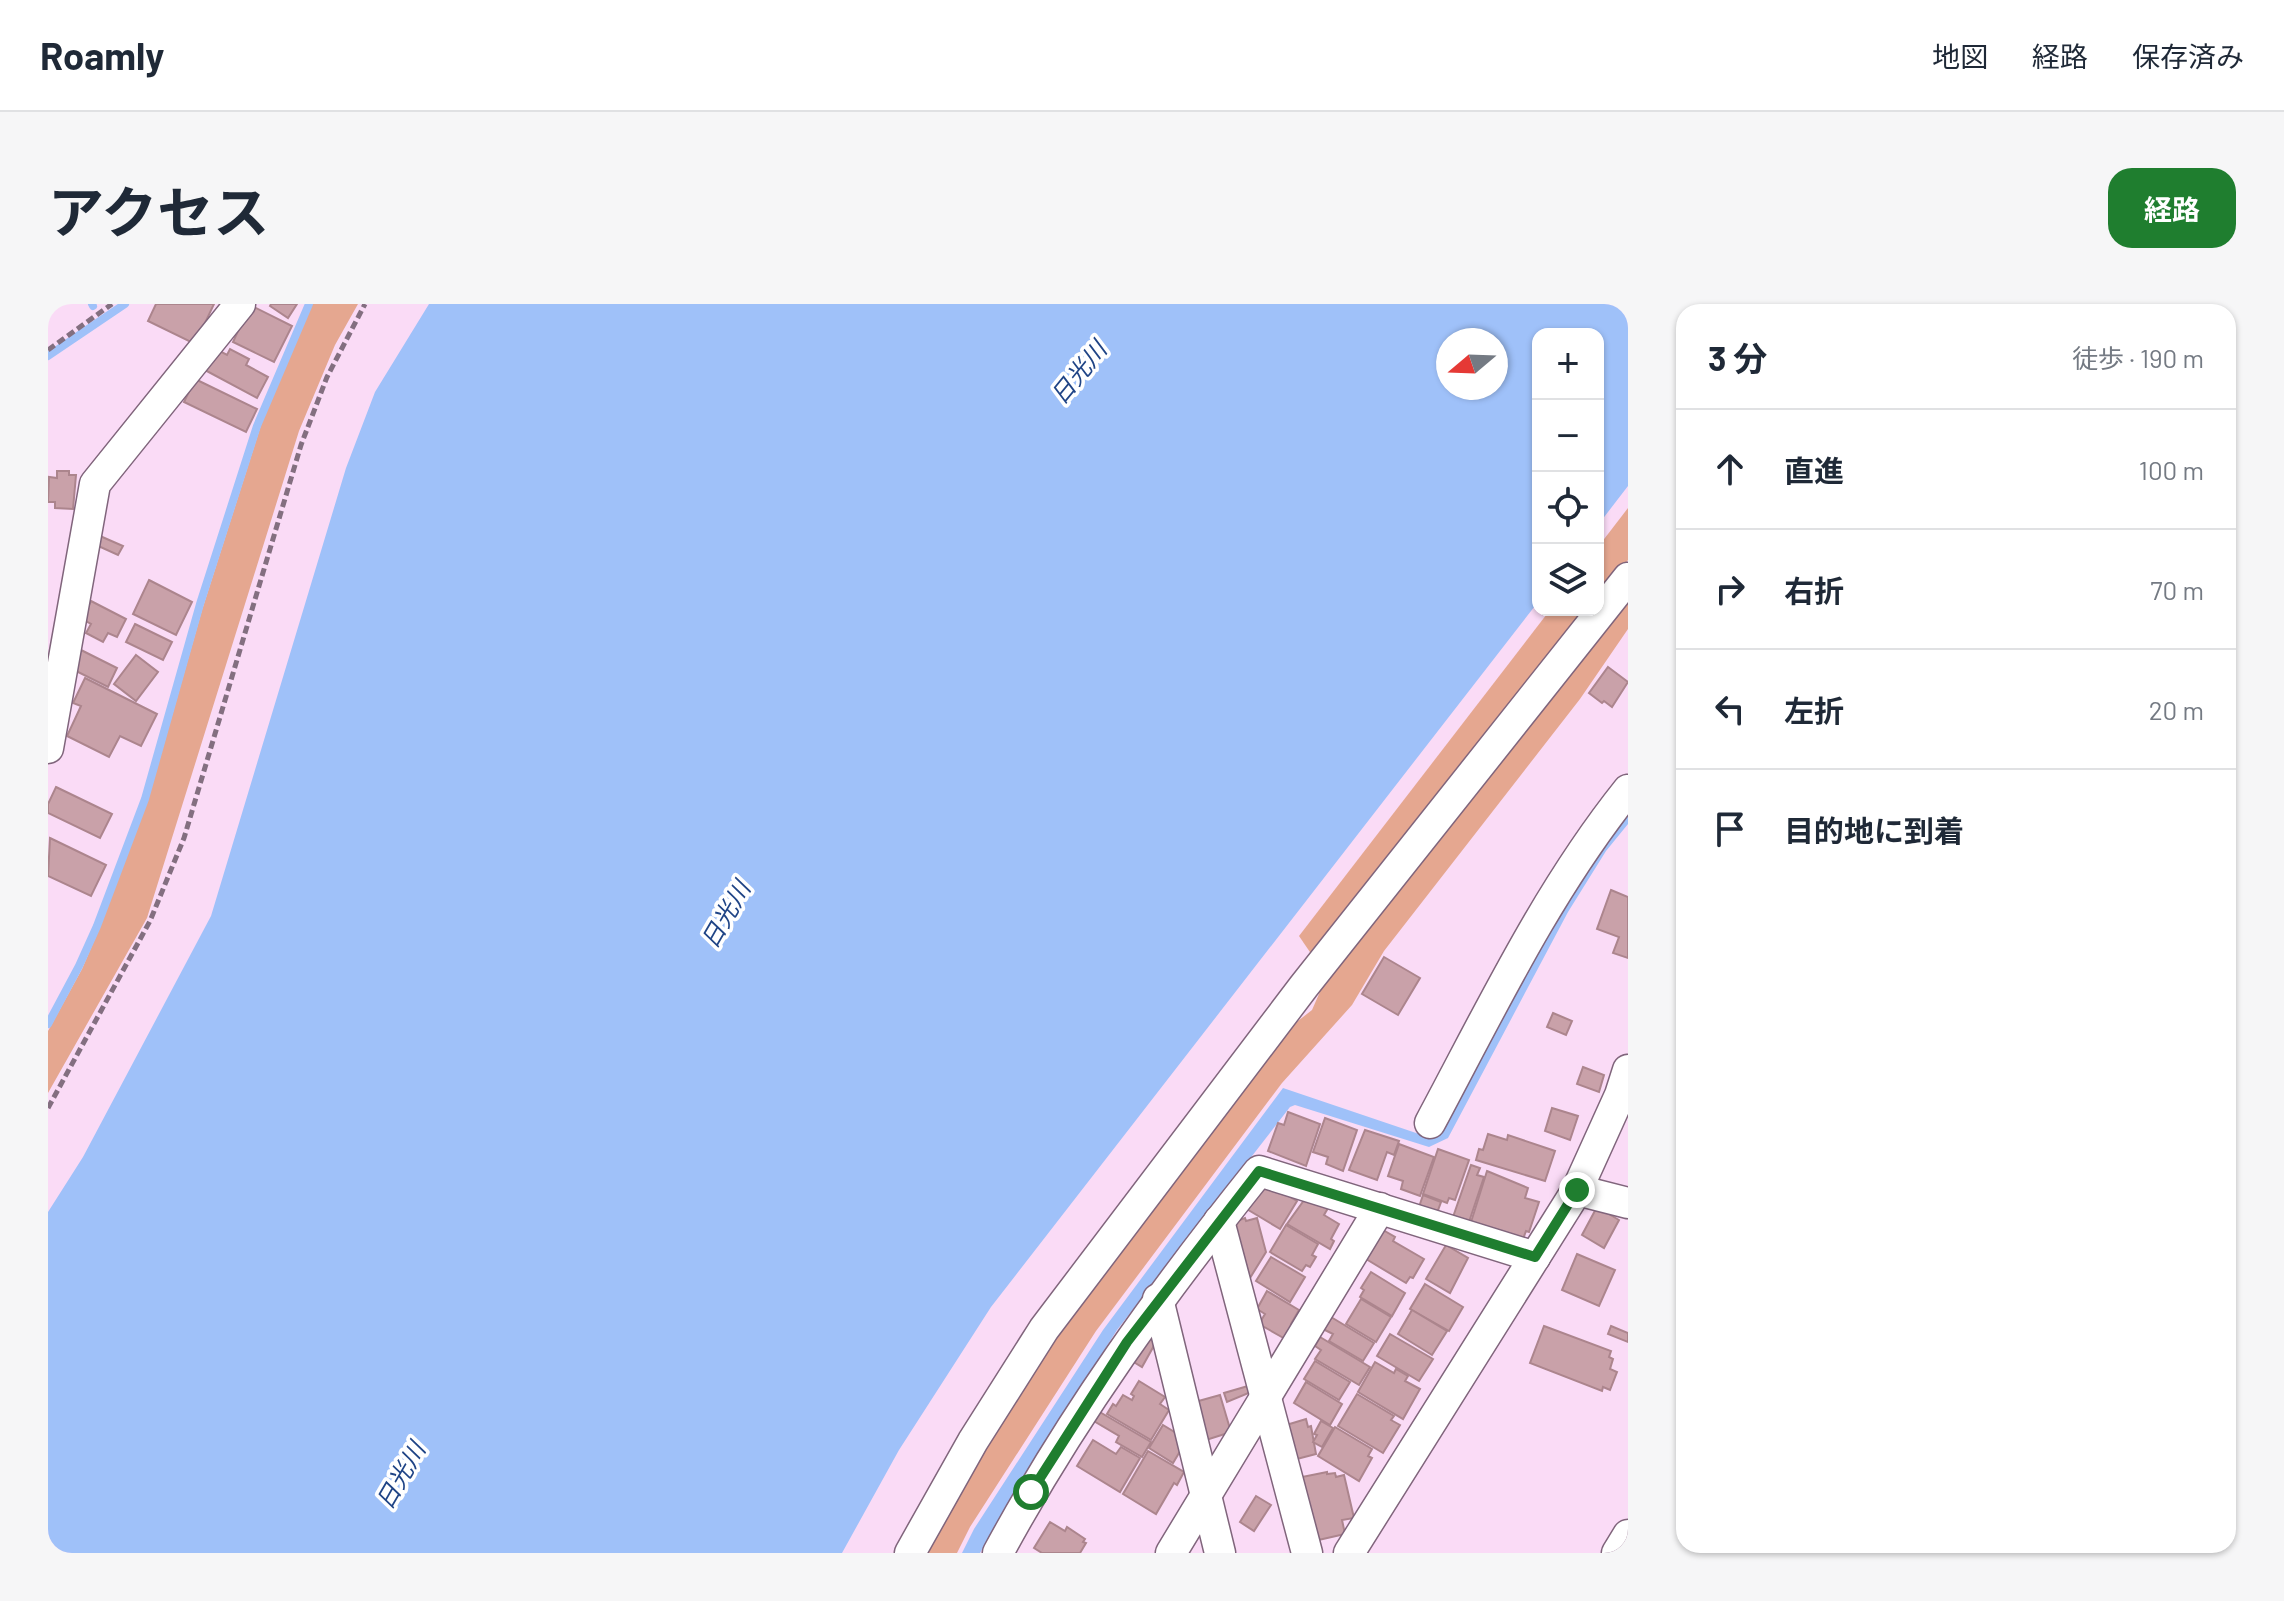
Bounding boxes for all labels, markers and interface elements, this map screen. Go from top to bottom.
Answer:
text: Roamly [40,32,164,78]
text: 地図 [1932,39,1988,73]
text: 経路 [2032,39,2088,73]
text: 保存済み [2132,39,2244,73]
button: 経路 [2108,168,2236,248]
text: アクセス [48,177,269,244]
north arrow [1436,328,1508,400]
map controls [1532,328,1604,616]
button: + [1532,328,1604,400]
water label: 日光川 [1044,333,1114,409]
text: 3 分 [1708,337,1767,378]
text: 徒歩 · 190 m [2072,342,2204,373]
button: − [1532,400,1604,472]
icon: ahead [1708,447,1752,491]
text: 直進 [1784,452,1844,488]
text: 100 m [2139,454,2204,485]
button: locate [1532,472,1604,544]
button: layers [1532,544,1604,616]
icon: right [1708,567,1752,611]
text: 右折 [1784,572,1844,608]
text: 70 m [2150,574,2204,605]
icon: left [1708,687,1752,731]
text: 左折 [1784,692,1844,728]
text: 20 m [2149,694,2204,725]
icon: arrive [1708,807,1752,851]
text: 目的地に到着 [1784,812,1964,848]
water label: 日光川 [694,873,757,953]
route end [1559,1172,1595,1208]
water label: 日光川 [369,1434,432,1514]
route start [1013,1474,1049,1510]

